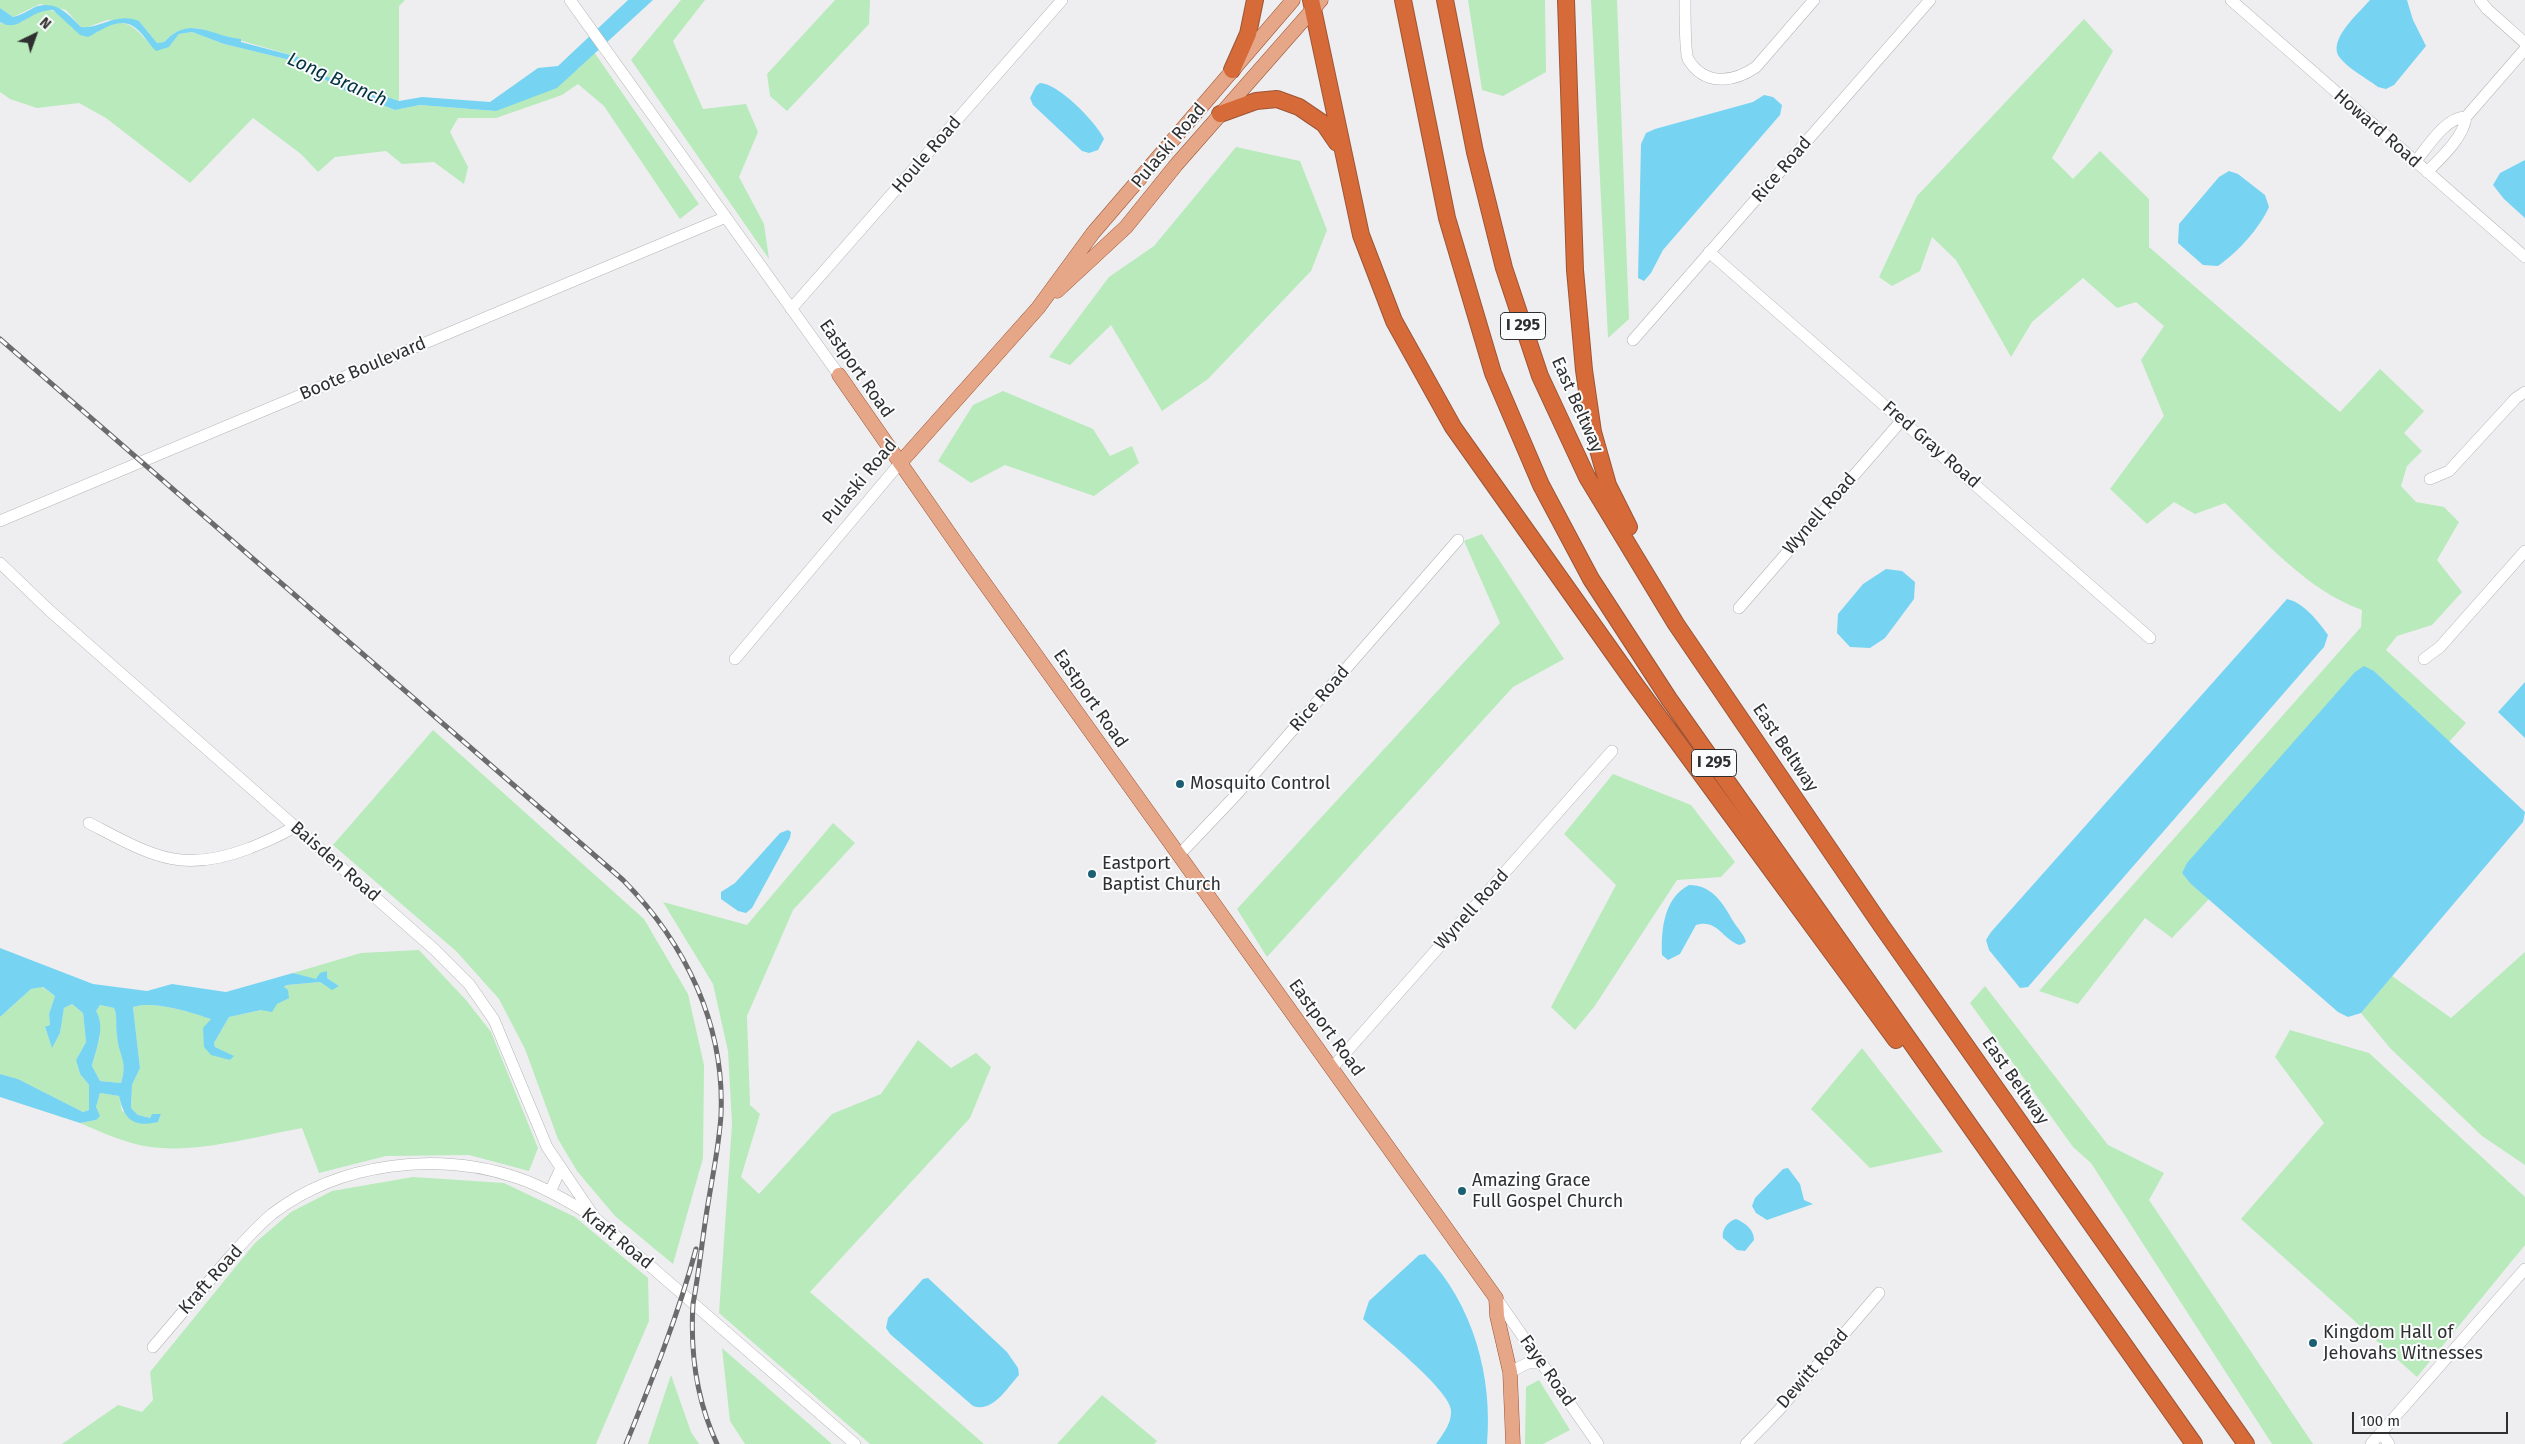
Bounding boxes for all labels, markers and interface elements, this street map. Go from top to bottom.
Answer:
north arrow [10,10,60,60]
text: N [36,14,55,33]
water label: Long Branch [284,48,390,112]
street label: Howard Road [2329,85,2425,173]
street label: Pulaski Road [1127,99,1211,193]
street label: Houle Road [888,112,966,198]
street label: Rice Road [1748,133,1816,207]
road number: I 295 [1500,312,1546,340]
street label: Eastport Road [814,316,898,422]
street label: Boote Boulevard [297,333,429,405]
street label: East Beltway [1546,354,1608,456]
street label: Fred Gray Road [1878,397,1984,493]
street label: Pulaski Road [818,435,902,529]
street label: Wynell Road [1779,469,1861,559]
street label: Eastport Road [1048,646,1132,752]
street label: Rice Road [1286,662,1354,736]
street label: East Beltway [1747,700,1823,796]
road number: I 295 [1692,750,1736,776]
place label: Mosquito Control [1190,773,1330,795]
marker: Mosquito Control [1174,778,1186,790]
street label: Baisden Road [286,817,384,907]
place label: Eastport Baptist Church [1102,853,1221,896]
street label: Wynell Road [1430,865,1514,955]
marker: Eastport Baptist Church [1086,868,1098,880]
street label: Eastport Road [1284,975,1368,1081]
street label: East Beltway [1977,1033,2053,1129]
place label: Amazing Grace Full Gospel Church [1472,1170,1623,1212]
marker: Amazing Grace Full Gospel Church [1456,1185,1468,1197]
street label: Kraft Road [577,1204,657,1274]
street label: Kraft Road [174,1241,248,1319]
place label: Kingdom Hall of Jehovahs Witnesses [2323,1322,2483,1365]
street label: Dewitt Road [1772,1325,1854,1413]
street label: Faye Road [1515,1331,1579,1411]
marker: Kingdom Hall of Jehovahs Witnesses [2307,1337,2319,1349]
scale bar [2355,1402,2511,1434]
text: 100 m [2360,1412,2400,1430]

